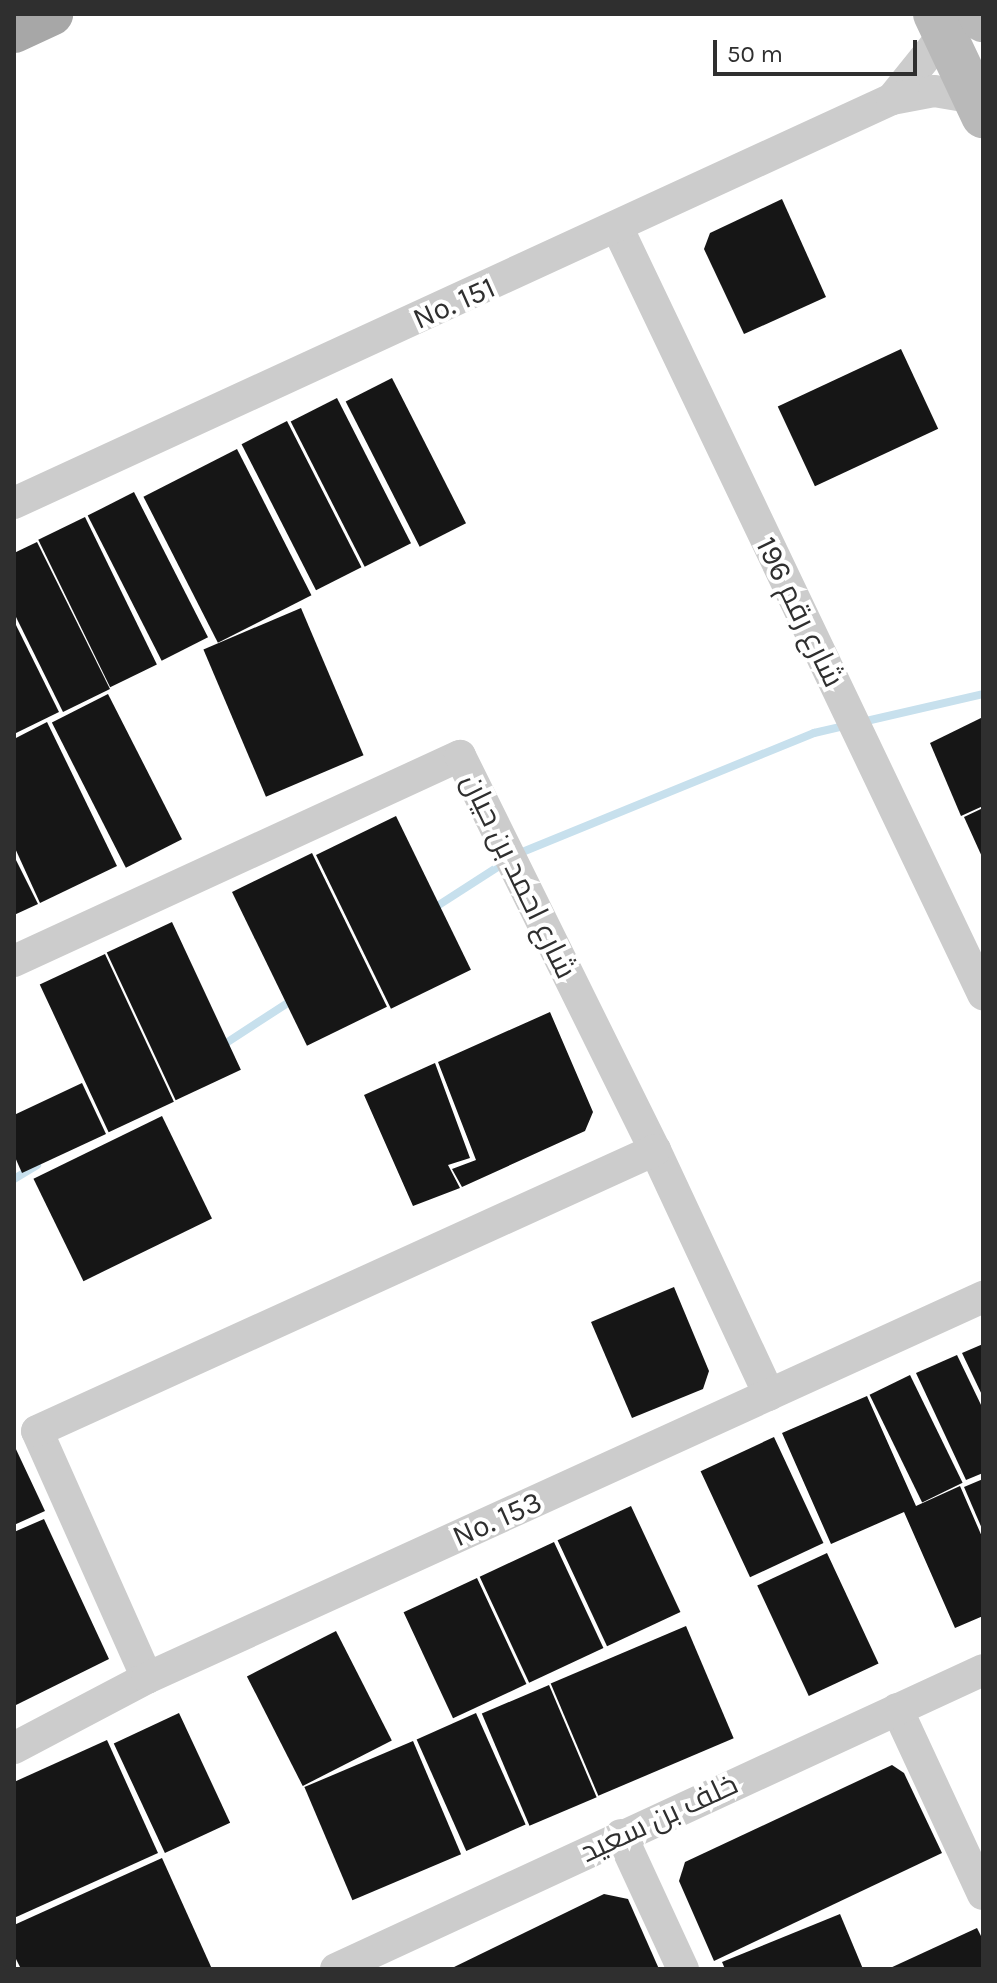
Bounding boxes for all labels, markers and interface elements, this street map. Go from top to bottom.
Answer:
scale bar [717,24,921,74]
text: 50 m [727,40,783,68]
street label: No. 151 [407,269,501,337]
street label: شارع رقم 196 [748,531,852,693]
street label: شارع احمد بن حيان [454,768,584,984]
street label: No. 153 [447,1483,547,1555]
street label: خلف بن سعيد [575,1766,743,1870]

